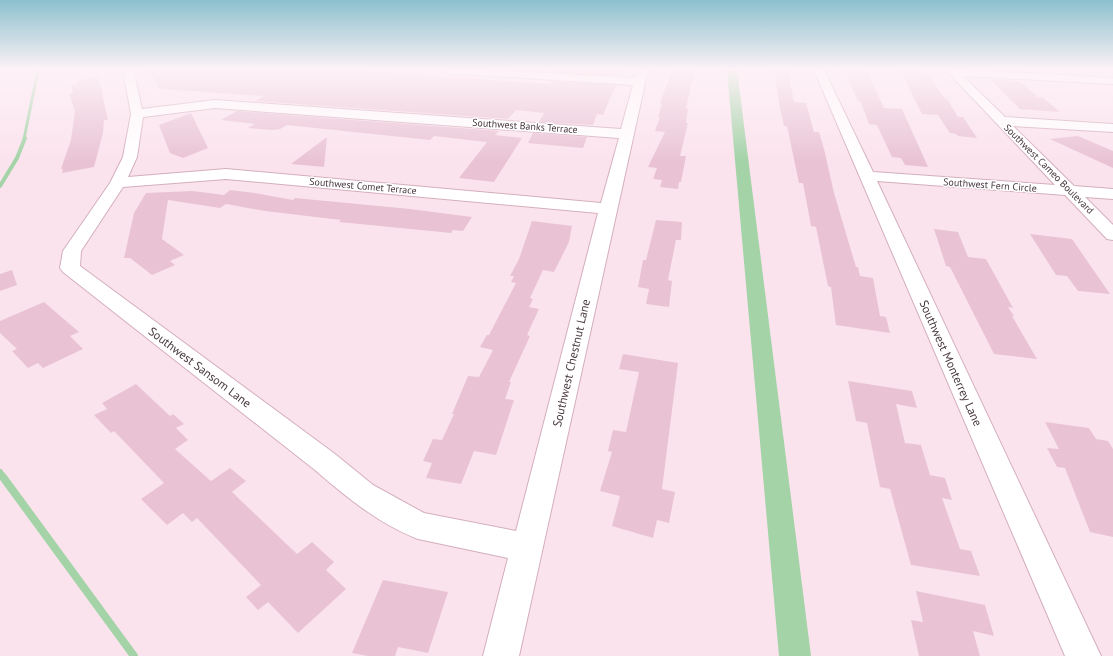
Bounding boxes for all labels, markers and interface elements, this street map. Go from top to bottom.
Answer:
street label: Southwest Banks Terrace [472,116,578,136]
street label: Southwest Cameo Boulevard [1001,121,1097,217]
street label: Southwest Comet Terrace [309,175,417,197]
street label: Southwest Fern Circle [943,175,1037,195]
street label: Southwest Chestnut Lane [549,298,593,428]
street label: Southwest Monterrey Lane [916,298,986,428]
street label: Southwest Sansom Lane [146,323,254,411]

